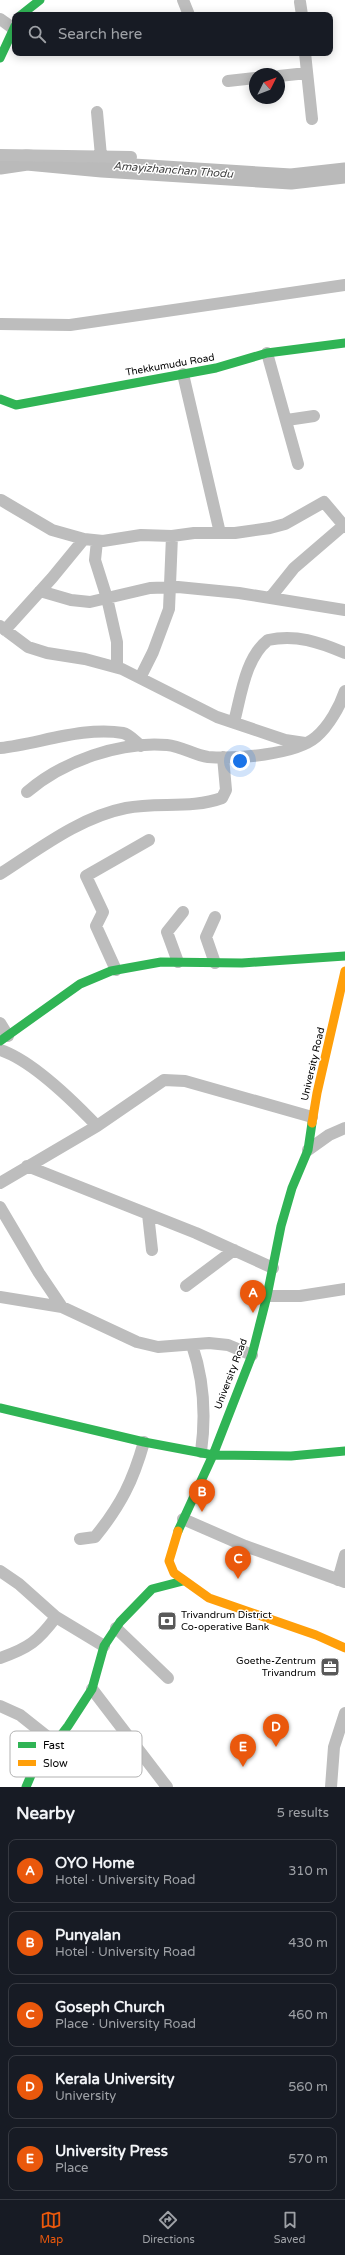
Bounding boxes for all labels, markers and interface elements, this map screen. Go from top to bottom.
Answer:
search box [12,12,333,56]
icon: search [26,23,48,45]
text: Search here [58,25,142,43]
north arrow [249,68,285,104]
water label: Amayizhanchan Thodu [113,159,235,181]
street label: Thekkumudu Road [125,351,215,379]
your location [230,751,250,771]
street label: University Road [299,1026,327,1102]
pin: A [240,1280,266,1313]
street label: University Road [212,1337,250,1411]
pin: B [189,1479,215,1512]
pin: C [225,1546,251,1579]
place label: Trivandrum District Co-operative Bank [181,1609,272,1633]
bank icon: Trivandrum District Co-operative Bank [156,1610,178,1632]
place label: Goethe-Zentrum Trivandrum [236,1655,316,1679]
office icon: Goethe-Zentrum Trivandrum [319,1656,341,1678]
pin: D [263,1714,289,1747]
legend [10,1731,142,1777]
pin: E [230,1734,256,1767]
text: Fast [43,1739,64,1752]
text: Slow [43,1757,68,1770]
text: Nearby [16,1803,75,1824]
text: 5 results [277,1805,329,1821]
text: OYO Home [55,1854,134,1872]
text: A [25,1863,35,1879]
text: 310 m [288,1863,328,1879]
text: Hotel · University Road [55,1872,195,1888]
text: Punyalan [55,1926,121,1944]
text: B [25,1935,35,1951]
text: 430 m [288,1935,328,1951]
text: Hotel · University Road [55,1944,195,1960]
text: Goseph Church [55,1998,165,2016]
text: C [25,2007,35,2023]
text: 460 m [288,2007,328,2023]
text: Place · University Road [55,2016,196,2032]
text: Kerala University [55,2070,174,2088]
text: D [25,2079,35,2095]
text: 560 m [288,2079,328,2095]
text: University [55,2088,116,2104]
text: University Press [55,2142,168,2160]
text: E [26,2151,34,2167]
text: 570 m [288,2151,328,2167]
text: Place [55,2160,88,2176]
tab: Map [39,2209,63,2246]
tab: Directions [142,2209,195,2246]
tab: Saved [274,2209,306,2246]

